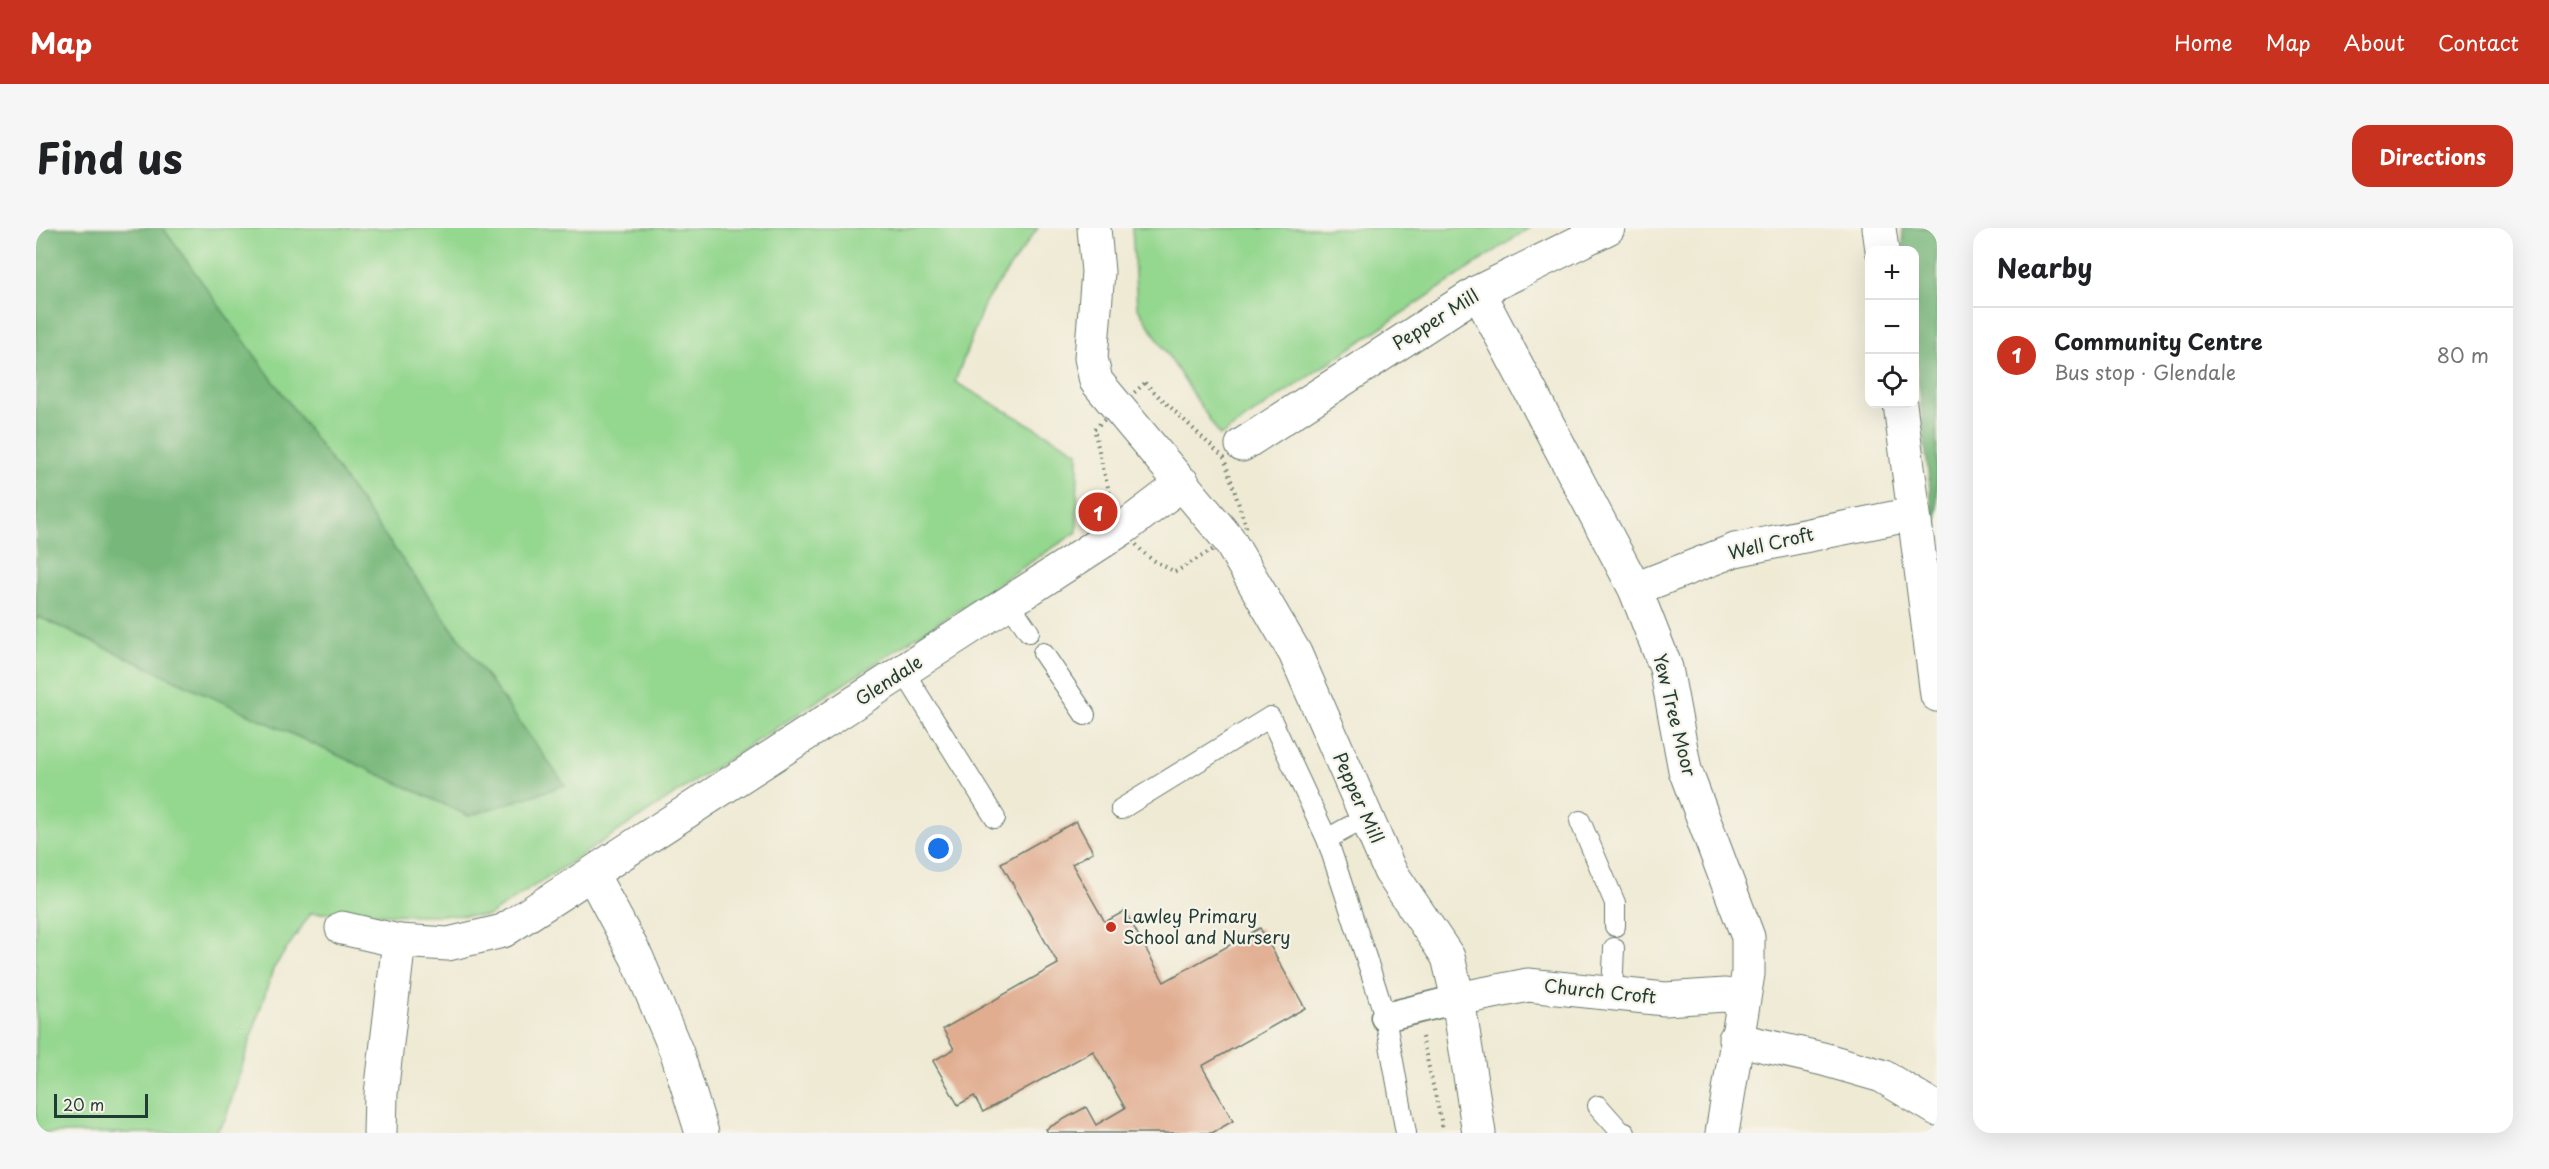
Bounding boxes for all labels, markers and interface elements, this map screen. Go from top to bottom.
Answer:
text: Map [30,21,92,64]
text: Home [2174,26,2233,58]
text: Map [2266,26,2311,58]
text: About [2344,26,2405,58]
text: Contact [2438,26,2519,58]
text: Find us [36,125,183,188]
button: Directions [2352,125,2513,187]
map controls [1865,246,1919,408]
button: + [1865,246,1919,300]
text: Nearby [1997,248,2092,287]
street label: Pepper Mill [1387,282,1483,356]
button: − [1865,300,1919,354]
text: Community Centre [2054,324,2263,357]
text: 1 [2012,340,2021,370]
text: 80 m [2437,340,2489,370]
button: locate [1865,354,1919,408]
text: Bus stop · Glendale [2054,357,2236,387]
pin: 1 [1078,490,1118,534]
street label: Well Croft [1725,520,1816,565]
street label: Glendale [849,648,927,712]
street label: Yew Tree Moor [1647,650,1704,780]
street label: Pepper Mill [1327,748,1391,847]
your location [924,834,953,863]
place label: Lawley Primary School and Nursery [1123,902,1291,950]
marker: Lawley Primary School and Nursery [1104,920,1118,934]
street label: Church Croft [1543,971,1658,1010]
scale bar [54,1091,148,1118]
text: 20 m [63,1092,104,1116]

